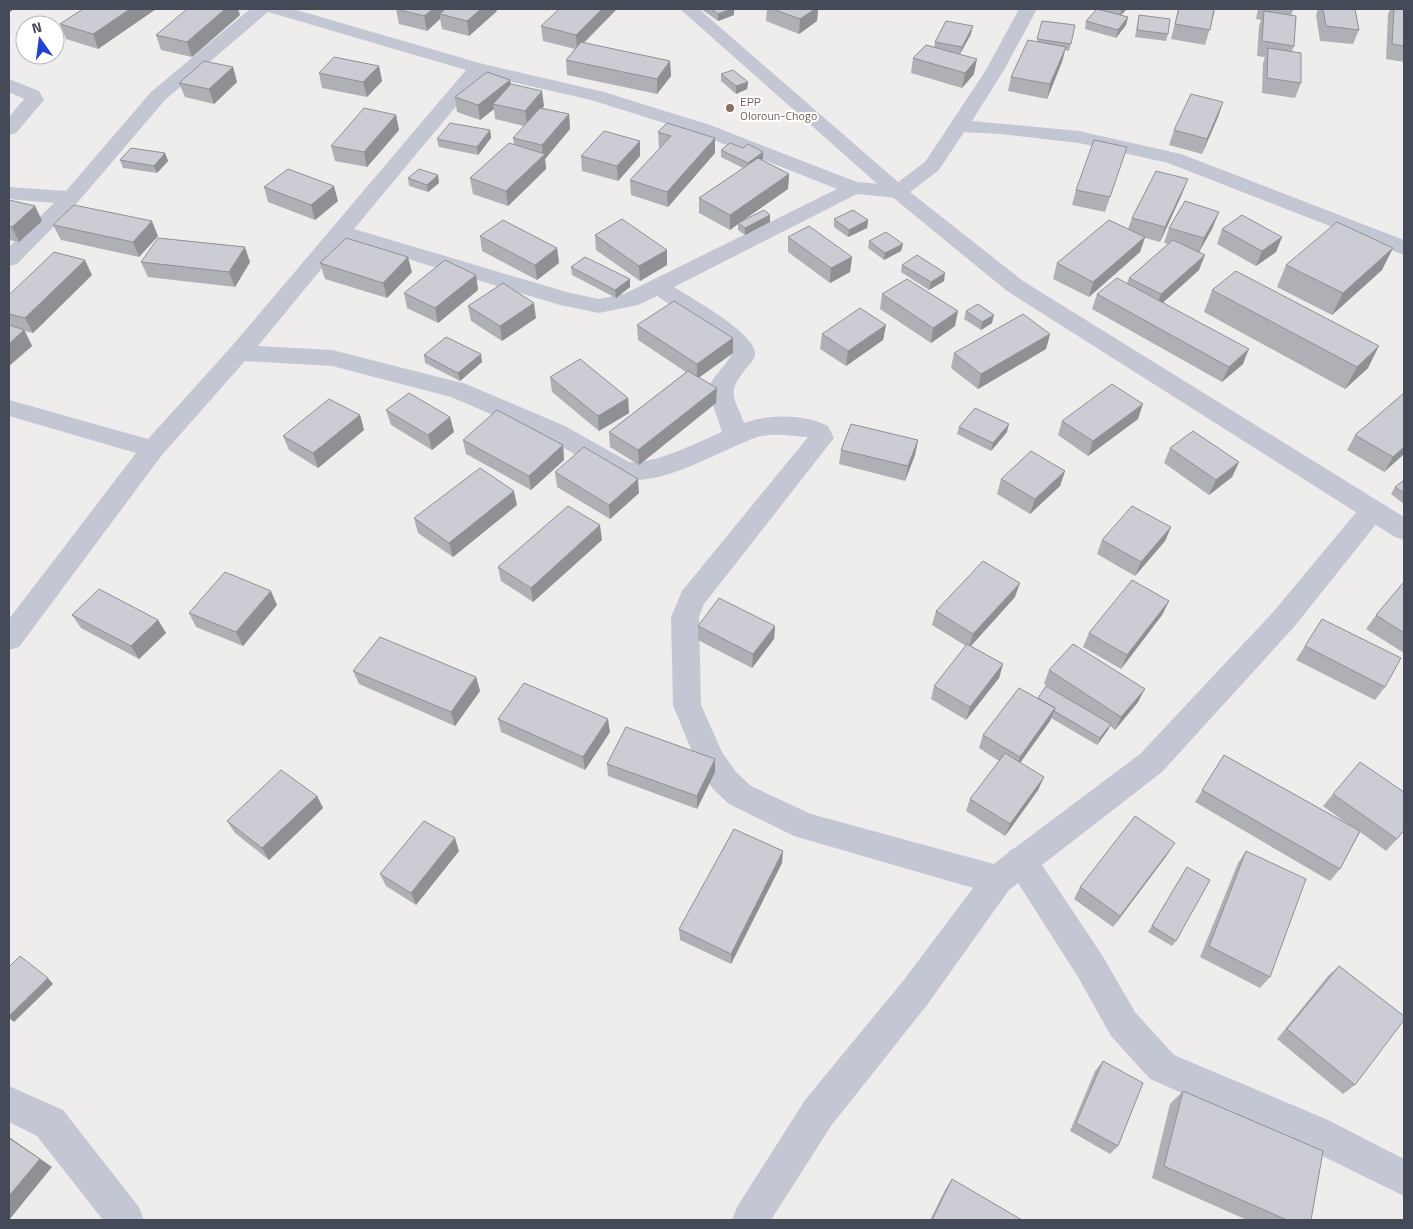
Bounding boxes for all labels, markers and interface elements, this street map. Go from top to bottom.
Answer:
north arrow [15,15,65,65]
text: N [29,16,44,38]
place label: EPP Oloroun-Chogo [740,92,817,125]
marker: EPP Oloroun-Chogo [724,102,736,114]

